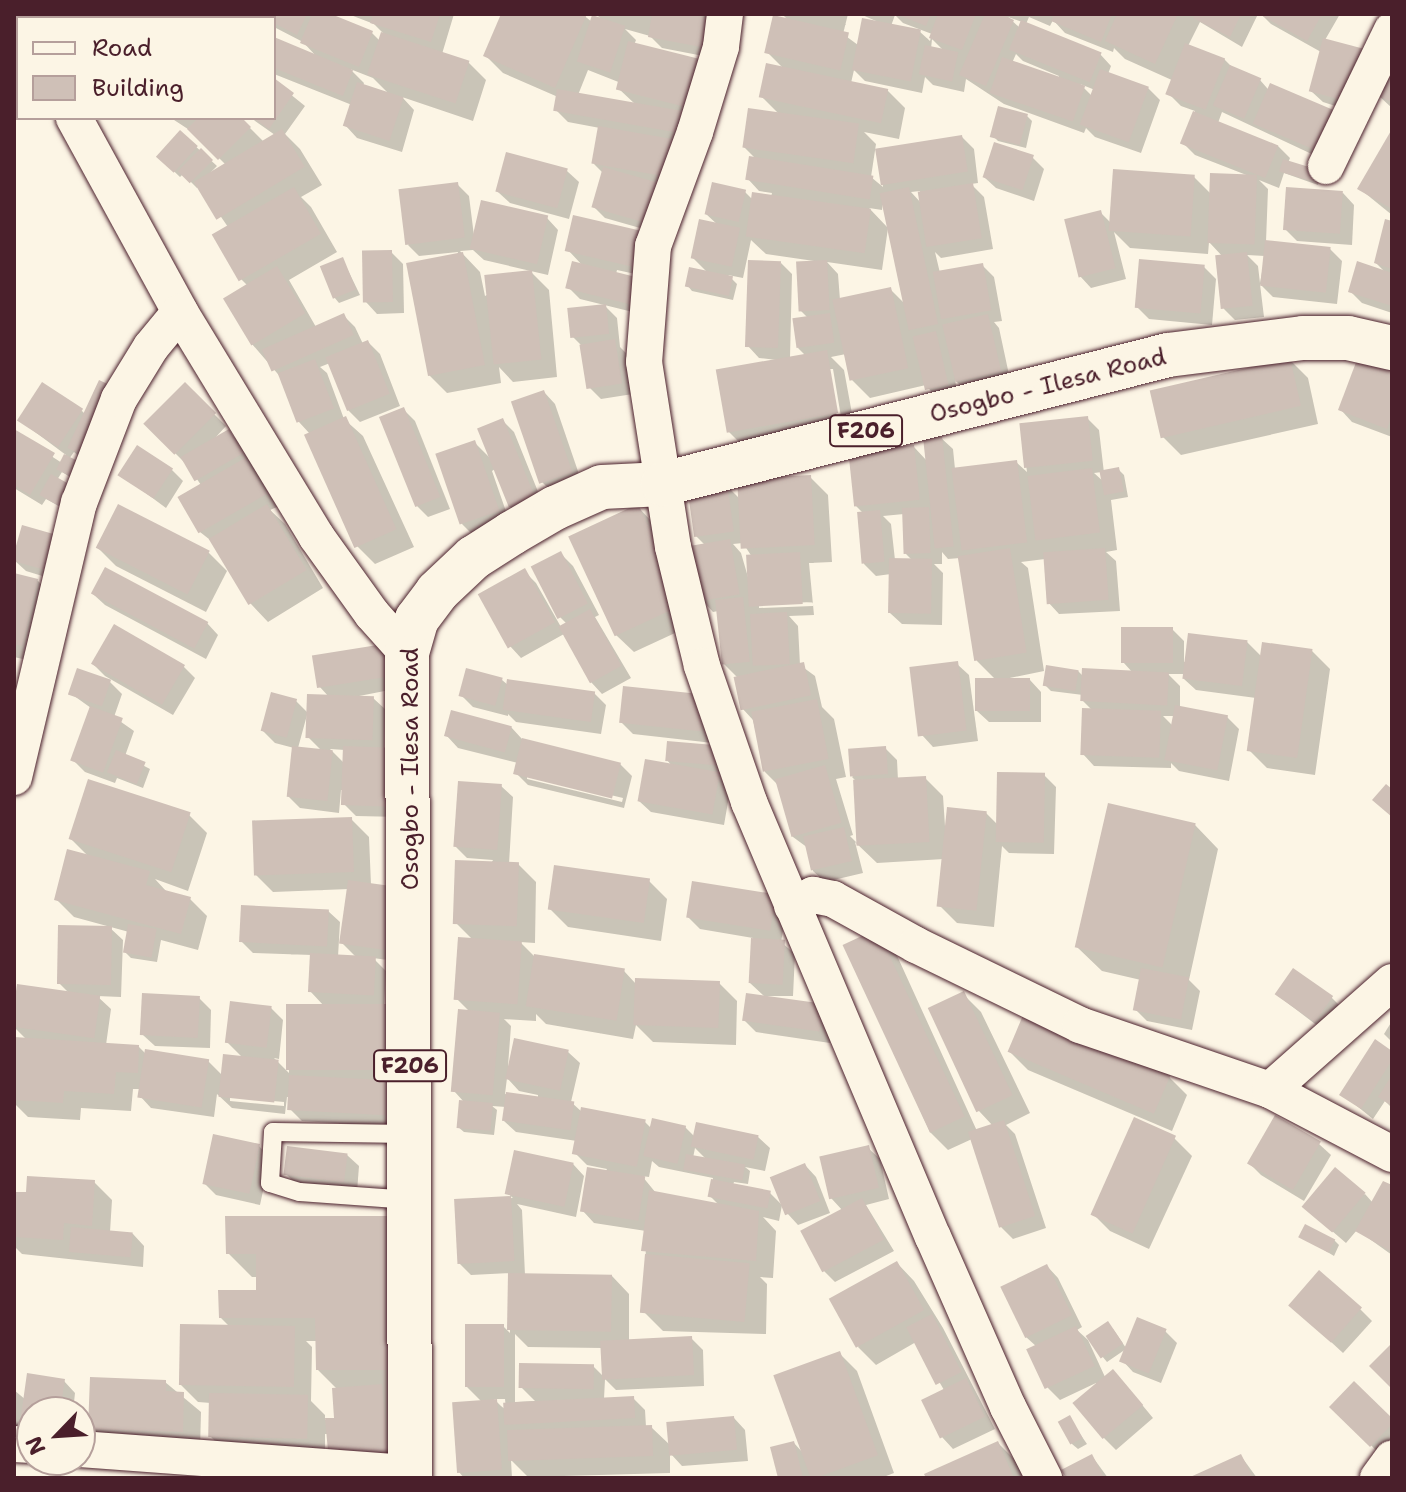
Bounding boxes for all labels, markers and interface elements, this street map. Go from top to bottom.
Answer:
legend [16,16,276,120]
text: Road [92,32,152,64]
text: Building [92,72,184,104]
street label: Osogbo - Ilesa Road [927,343,1169,429]
road number: F206 [828,413,904,449]
street label: Osogbo - Ilesa Road [397,648,425,890]
road number: F206 [372,1048,448,1084]
north arrow [16,1396,96,1476]
text: N [19,1431,52,1460]

